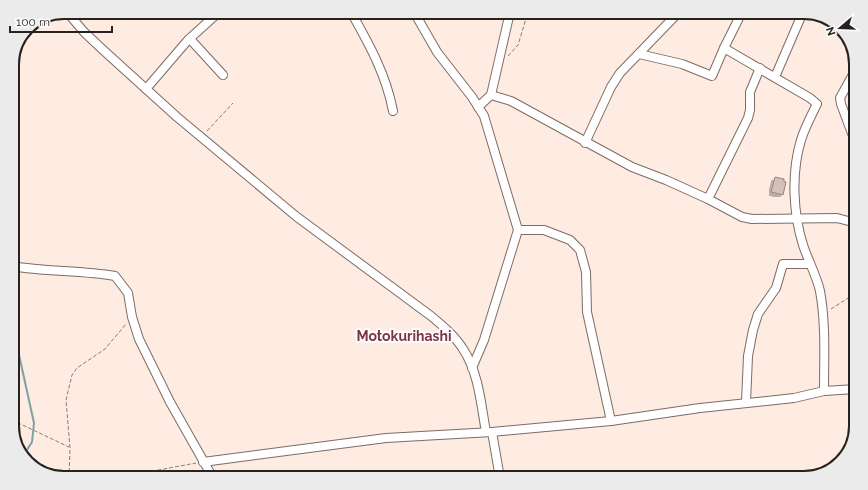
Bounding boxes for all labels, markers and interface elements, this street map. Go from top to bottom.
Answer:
scale bar [10,8,112,34]
north arrow [820,8,860,48]
text: 100 m [16,15,50,29]
text: N [824,25,839,37]
district label: Motokurihashi [356,328,452,344]

